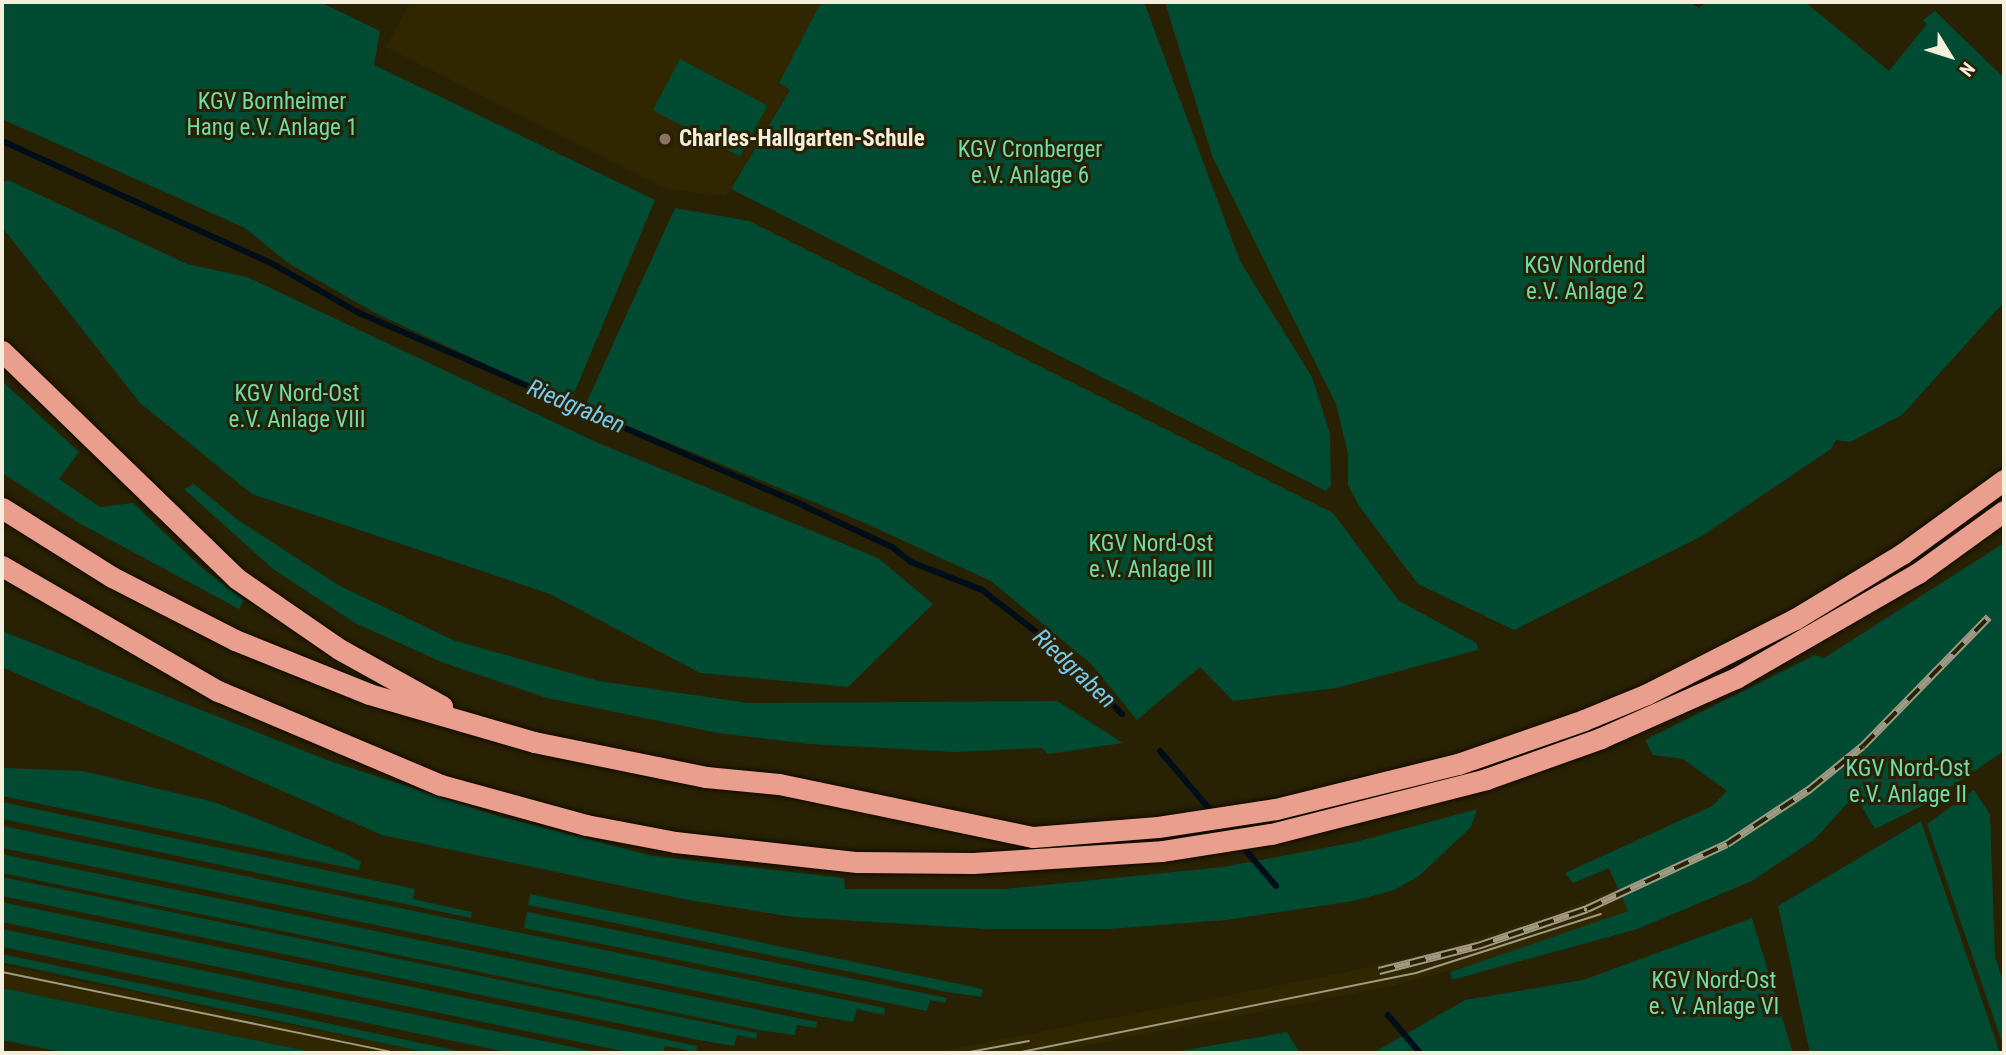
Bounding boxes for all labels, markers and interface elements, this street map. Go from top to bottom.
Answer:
north arrow [1915,21,1985,91]
text: N [1954,58,1980,81]
park label: KGV Bornheimer Hang e.V. Anlage 1 [186,88,358,142]
place label: Charles-Hallgarten-Schule [679,125,925,153]
marker: Charles-Hallgarten-Schule [657,131,673,147]
park label: KGV Cronberger e.V. Anlage 6 [958,136,1102,190]
park label: KGV Nordend e.V. Anlage 2 [1524,252,1646,306]
water label: Riedgraben [523,374,629,440]
park label: KGV Nord-Ost e.V. Anlage VIII [229,380,365,434]
park label: KGV Nord-Ost e.V. Anlage III [1089,530,1213,584]
water label: Riedgraben [1026,623,1122,715]
park label: KGV Nord-Ost e.V. Anlage II [1846,755,1970,809]
park label: KGV Nord-Ost e. V. Anlage VI [1649,967,1779,1021]

